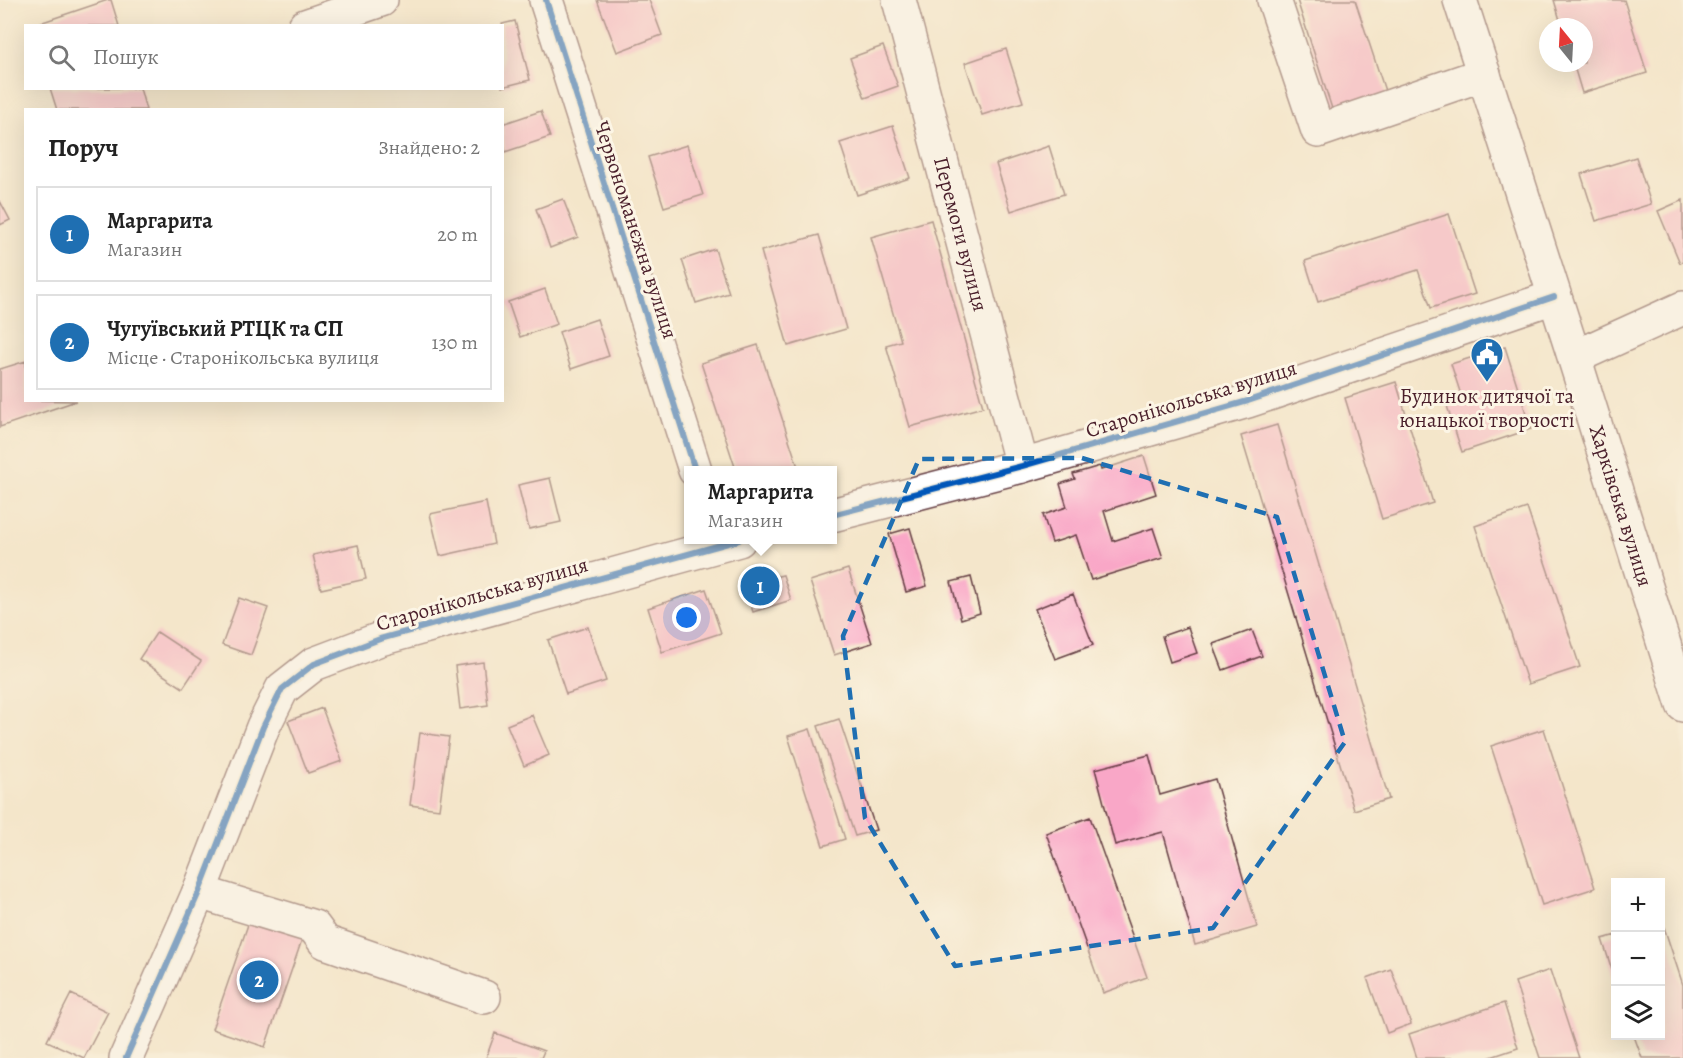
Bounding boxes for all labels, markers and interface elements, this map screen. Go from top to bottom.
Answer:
north arrow [1539,18,1593,72]
search box [24,24,504,90]
icon: search [45,41,78,74]
text: Пошук [93,42,159,72]
street label: Червономанєжна вулиця [588,118,684,342]
text: Поруч [48,130,119,165]
text: Знайдено: 2 [378,134,480,161]
street label: Перемоги вулиця [927,154,995,314]
text: Маргарита [107,206,213,236]
text: 1 [66,221,73,248]
text: 20 m [437,221,478,248]
text: Магазин [107,236,182,263]
text: Чугуївський РТЦК та СП [107,314,343,344]
text: 2 [65,329,74,356]
text: 130 m [432,329,478,356]
public building icon: Будинок дитячої та юнацької творчості [1469,336,1505,383]
text: Місце · Старонікольська вулиця [107,344,379,371]
street label: Старонікольська вулиця [1082,354,1300,444]
place label: Будинок дитячої та юнацької творчості [1399,382,1575,434]
street label: Харківська вулиця [1583,422,1659,590]
popup [684,466,837,544]
text: Маргарита [708,477,813,507]
text: Магазин [708,507,783,534]
street label: Старонікольська вулиця [373,550,591,638]
pin: 1 [740,564,780,608]
your location [672,603,701,632]
map controls [1611,878,1665,1040]
button: + [1611,878,1665,932]
button: − [1611,932,1665,986]
pin: 2 [240,958,278,1002]
button: layers [1611,986,1665,1040]

